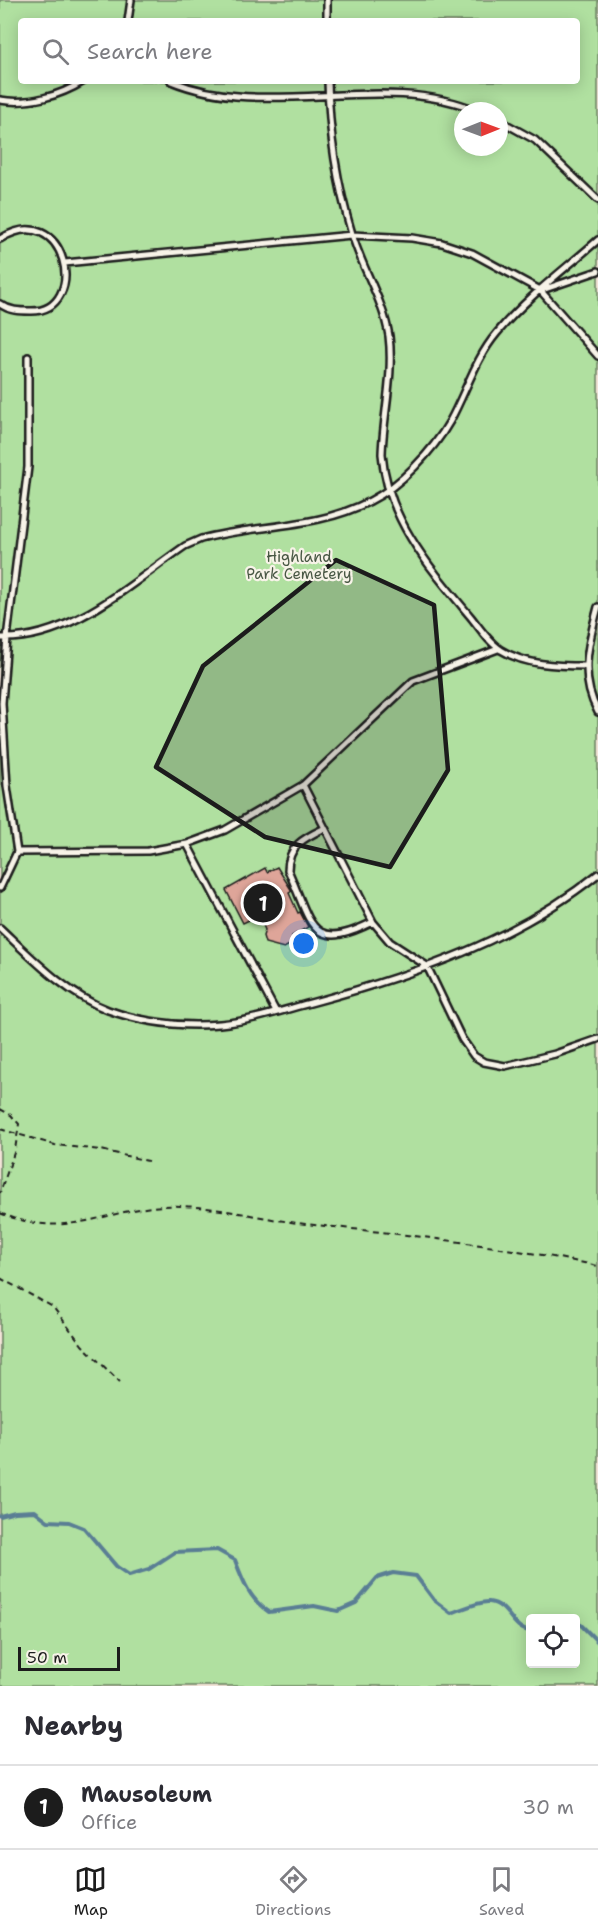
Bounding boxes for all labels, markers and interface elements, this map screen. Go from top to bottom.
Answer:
search box [18,18,580,84]
icon: search [39,35,72,68]
text: Search here [87,37,213,66]
north arrow [454,102,508,156]
park label: Highland Park Cemetery [246,547,352,584]
pin: 1 [244,880,282,926]
your location [289,929,318,958]
map controls [526,1614,580,1668]
button: locate [526,1614,580,1668]
scale bar [18,1644,120,1672]
text: 50 m [27,1647,67,1668]
text: Nearby [24,1708,123,1743]
text: Mausoleum [81,1780,212,1809]
text: 1 [39,1794,48,1820]
text: 30 m [522,1794,574,1820]
text: Office [81,1809,137,1835]
tab: Map [74,1863,108,1920]
tab: Directions [255,1863,332,1920]
tab: Saved [479,1863,524,1920]

